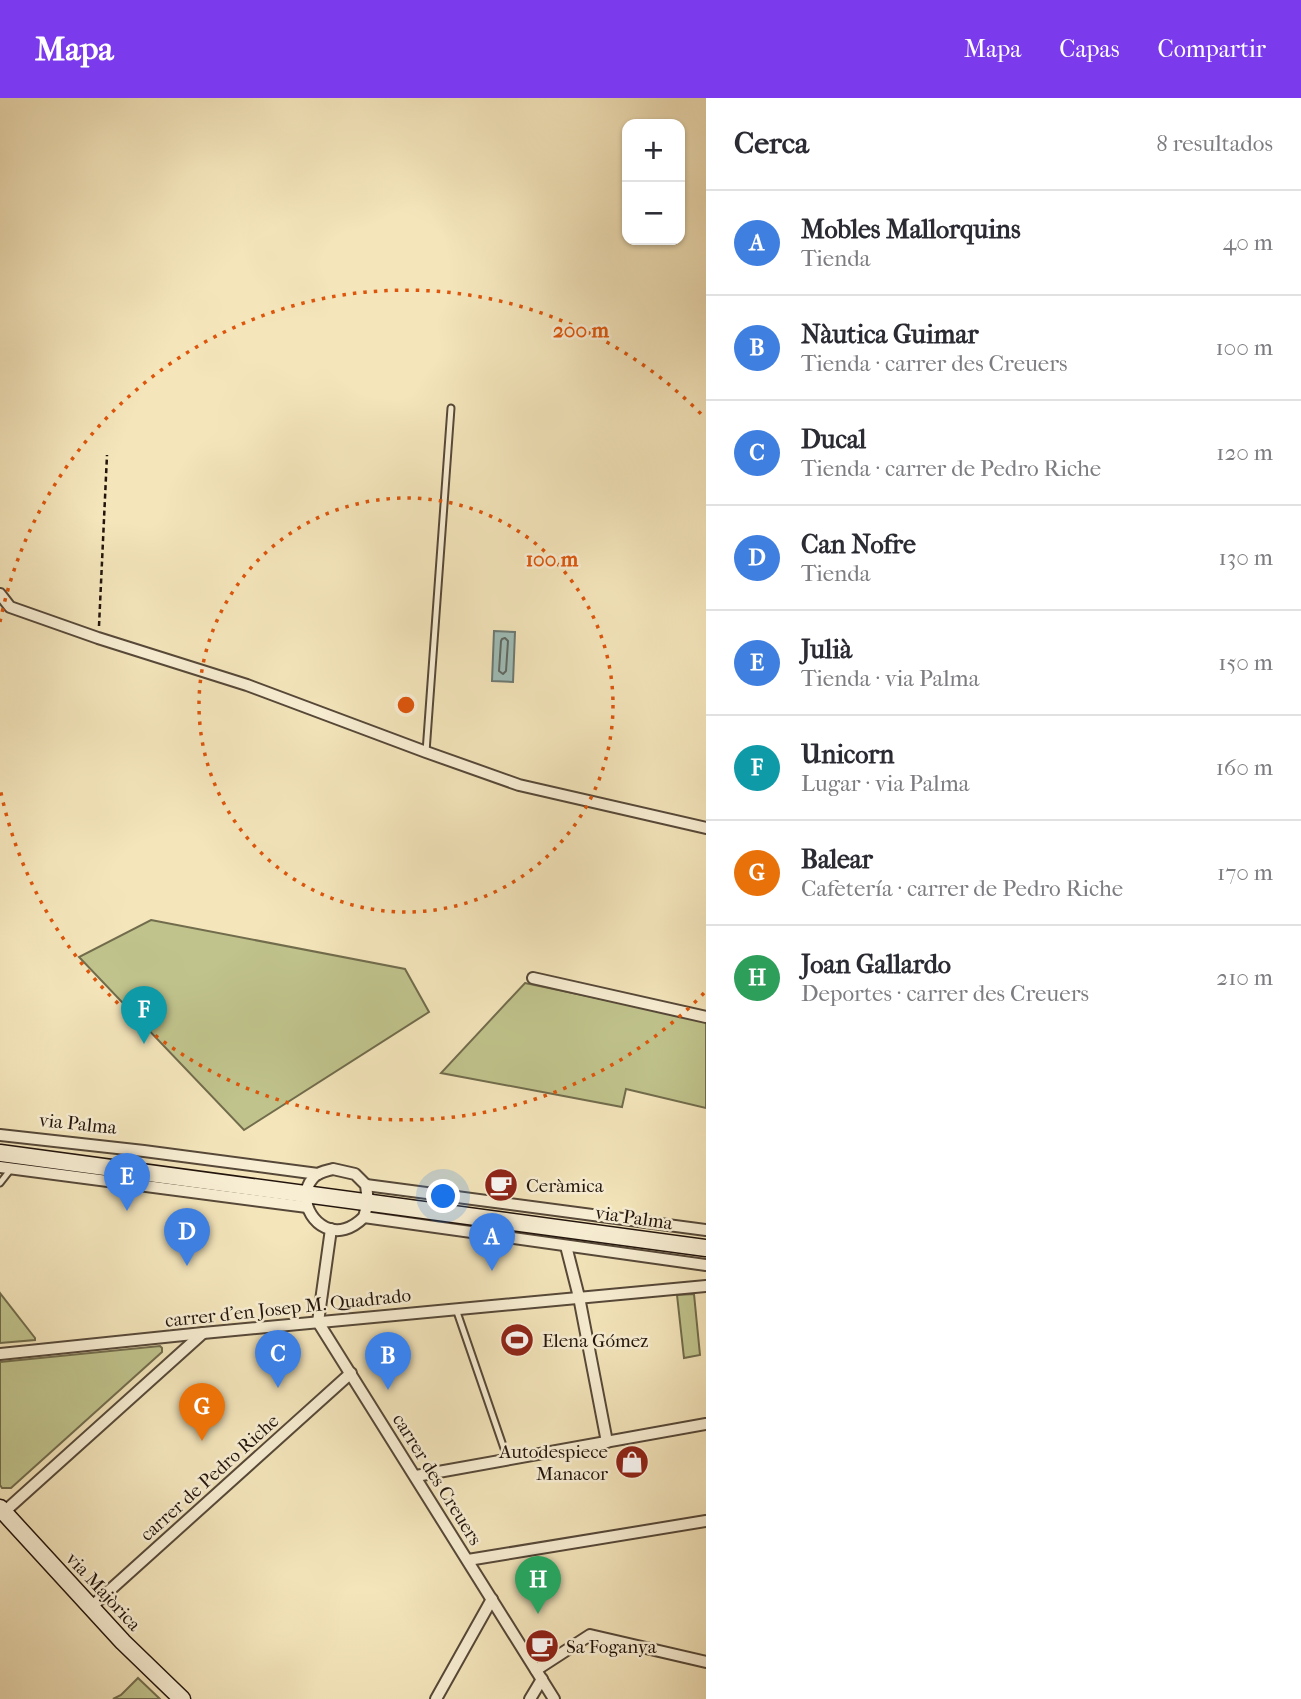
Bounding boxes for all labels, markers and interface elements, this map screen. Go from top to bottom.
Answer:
text: Mapa [35,30,114,69]
text: Mapa [964,35,1021,63]
text: Capas [1059,35,1120,63]
text: Compartir [1158,35,1266,63]
map controls [622,119,685,245]
button: + [622,119,685,182]
text: Cerca [734,126,809,161]
text: 8 resultados [1156,130,1273,157]
button: − [622,182,685,245]
text: Mobles Mallorquins [801,214,1021,245]
text: A [750,229,764,256]
text: 40 m [1223,229,1273,256]
text: Tienda [801,245,870,272]
text: 200 m [553,318,610,342]
text: Nàutica Guimar [801,319,978,350]
text: B [750,334,764,361]
text: 100 m [1215,334,1273,361]
text: Tienda · carrer des Creuers [801,350,1068,377]
text: Ducal [801,424,866,455]
text: C [749,439,765,466]
text: 120 m [1216,439,1273,466]
text: Tienda · carrer de Pedro Riche [801,455,1101,482]
text: Can Nofre [801,529,916,560]
text: D [748,544,766,571]
text: 130 m [1219,544,1273,571]
text: 100 m [526,547,579,571]
text: Tienda [801,560,870,587]
text: Julià [801,634,852,665]
text: E [750,649,764,676]
text: 150 m [1218,649,1273,676]
text: Tienda · via Palma [801,665,979,692]
centre of rings [394,693,418,717]
text: Unicorn [801,739,894,770]
text: F [751,754,763,781]
text: 160 m [1216,754,1273,781]
text: Lugar · via Palma [801,770,969,797]
text: Balear [801,844,873,875]
text: G [749,859,765,886]
text: 170 m [1217,859,1273,886]
text: Cafetería · carrer de Pedro Riche [801,875,1123,902]
text: Joan Gallardo [801,949,951,980]
text: H [748,964,766,991]
text: 210 m [1216,964,1273,991]
text: Deportes · carrer des Creuers [801,980,1089,1007]
pin: F [121,986,167,1044]
street label: via Palma [38,1109,118,1139]
pin: E [104,1153,150,1211]
cafe icon: Ceràmica [482,1166,520,1204]
place label: Ceràmica [526,1175,604,1197]
your location [426,1179,460,1213]
street label: via Palma [594,1202,674,1234]
pin: D [164,1208,210,1266]
pin: A [469,1213,515,1271]
street label: carrer d'en Josep M. Quadrado [164,1284,412,1332]
sports icon: Elena Gómez [498,1321,536,1359]
pin: C [255,1330,301,1388]
place label: Elena Gómez [542,1330,649,1352]
pin: B [365,1332,411,1390]
pin: G [179,1383,225,1441]
street label: carrer de Pedro Riche [136,1410,283,1546]
street label: carrer des Creuers [388,1410,486,1549]
place label: Autodespiece Manacor [498,1441,609,1485]
shop icon: Autodespiece Manacor [613,1443,651,1481]
street label: via Majòrica [61,1548,145,1636]
pin: H [515,1556,561,1614]
cafe icon: Sa Foganya [523,1627,561,1665]
place label: Sa Foganya [566,1636,657,1658]

